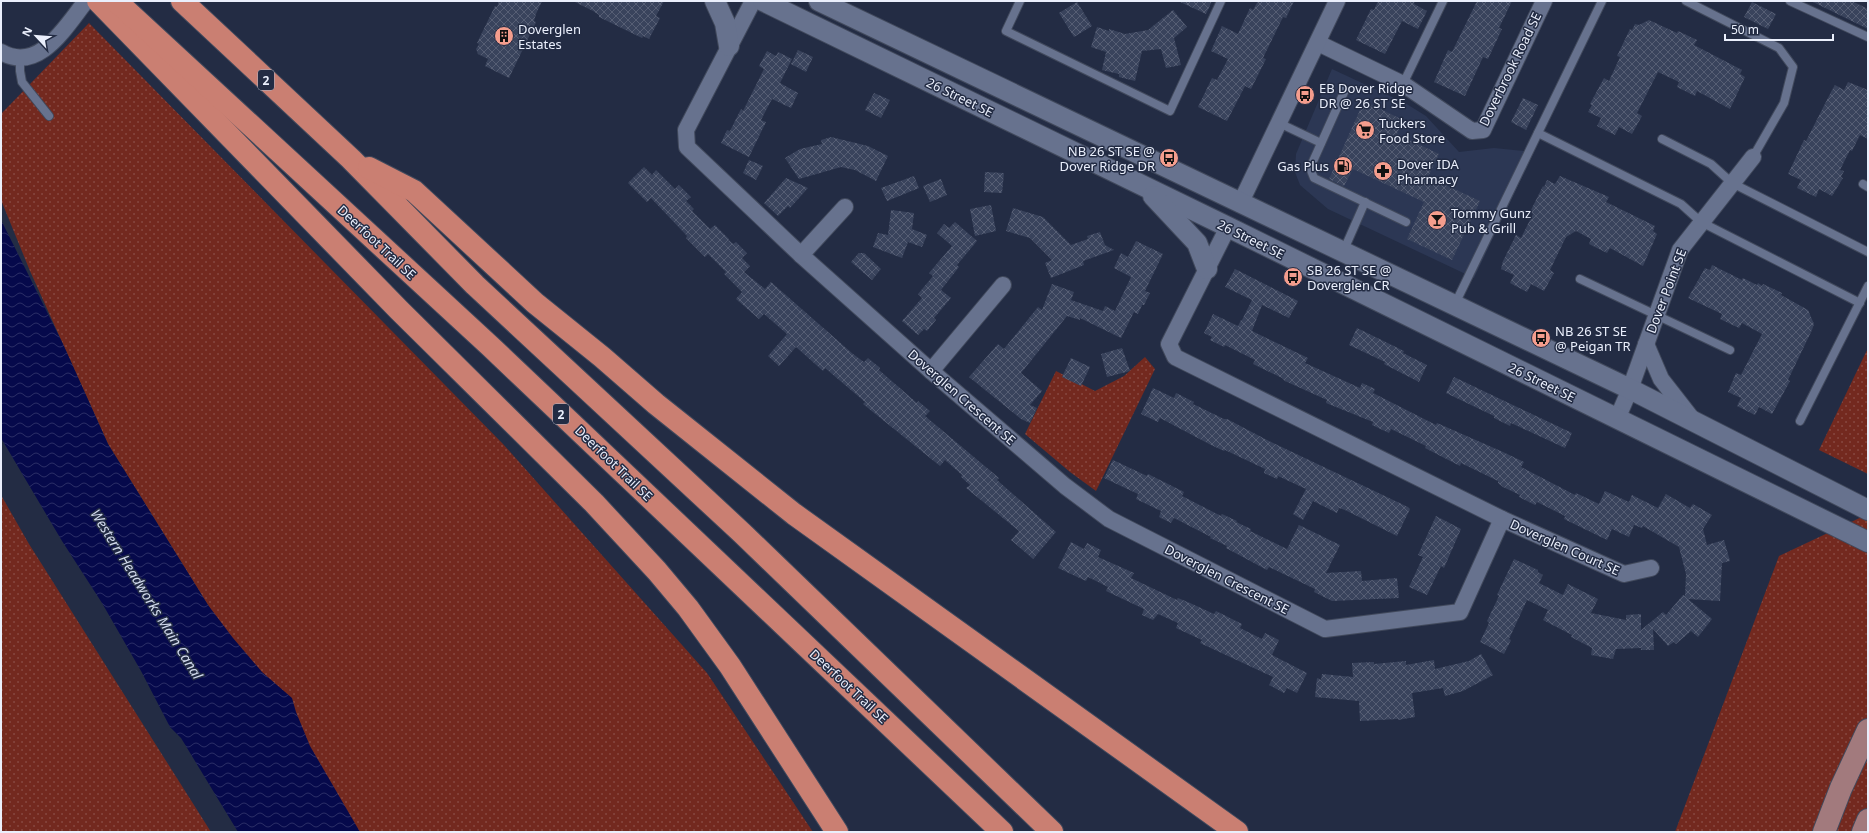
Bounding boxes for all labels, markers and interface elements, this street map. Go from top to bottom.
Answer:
street label: Doverbrook Road SE [1475,9,1545,129]
north arrow [16,16,56,56]
scale bar [1725,16,1833,42]
place label: Doverglen Estates [518,20,581,53]
text: 50 m [1731,21,1759,38]
text: N [18,24,35,39]
building icon: Doverglen Estates [493,25,515,47]
road number: 2 [258,70,274,90]
street label: 26 Street SE [924,73,996,121]
place label: EB Dover Ridge DR @ 26 ST SE [1319,79,1413,112]
bus stop icon: EB Dover Ridge DR @ 26 ST SE [1294,84,1316,106]
place label: Tuckers Food Store [1379,114,1445,147]
supermarket icon: Tuckers Food Store [1354,119,1376,141]
place label: NB 26 ST SE @ Dover Ridge DR [1060,142,1155,175]
bus stop icon: NB 26 ST SE @ Dover Ridge DR [1158,147,1180,169]
fuel station icon: Gas Plus [1332,155,1354,177]
place label: Dover IDA Pharmacy [1397,155,1459,188]
place label: Gas Plus [1277,157,1329,175]
pharmacy icon: Dover IDA Pharmacy [1372,160,1394,182]
street label: Deerfoot Trail SE [334,201,420,283]
place label: Tommy Gunz Pub & Grill [1451,204,1531,237]
bar icon: Tommy Gunz Pub & Grill [1426,209,1448,231]
street label: 26 Street SE [1215,215,1287,263]
street label: Dover Point SE [1642,246,1690,336]
place label: SB 26 ST SE @ Doverglen CR [1307,261,1391,294]
bus stop icon: SB 26 ST SE @ Doverglen CR [1282,266,1304,288]
place label: NB 26 ST SE @ Peigan TR [1555,322,1631,355]
bus stop icon: NB 26 ST SE @ Peigan TR [1530,327,1552,349]
street label: Doverglen Crescent SE [904,345,1020,449]
street label: 26 Street SE [1506,358,1578,406]
road number: 2 [553,404,569,424]
street label: Deerfoot Trail SE [571,421,657,505]
water label: Western Headworks Main Canal [87,505,208,683]
street label: Doverglen Court SE [1507,515,1623,579]
street label: Doverglen Crescent SE [1162,540,1292,618]
street label: Deerfoot Trail SE [806,645,892,727]

